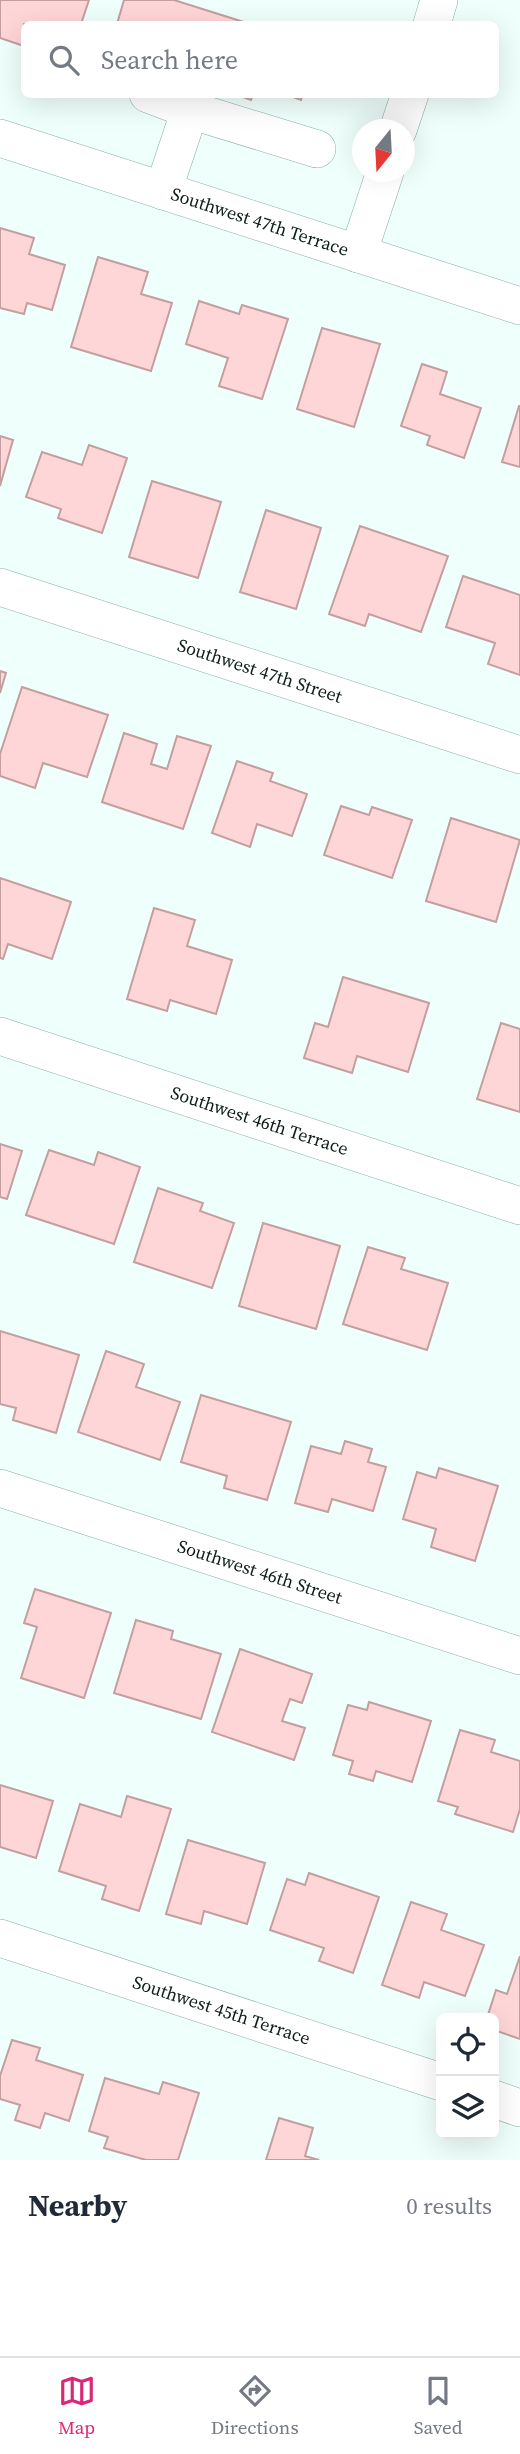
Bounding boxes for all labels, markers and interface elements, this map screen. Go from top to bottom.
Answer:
search box [21,21,499,98]
icon: search [45,41,83,79]
text: Search here [101,42,238,78]
north arrow [352,119,415,182]
street label: Southwest 47th Terrace [168,181,352,262]
street label: Southwest 47th Street [174,632,346,709]
street label: Southwest 46th Terrace [168,1080,352,1161]
street label: Southwest 46th Street [174,1533,346,1610]
street label: Southwest 45th Terrace [130,1969,314,2051]
map controls [436,2013,499,2139]
button: locate [436,2013,499,2076]
button: layers [436,2076,499,2139]
text: Nearby [28,2185,127,2226]
text: 0 results [406,2190,492,2222]
tab: Map [58,2372,96,2440]
tab: Directions [211,2372,299,2440]
tab: Saved [414,2372,462,2440]

